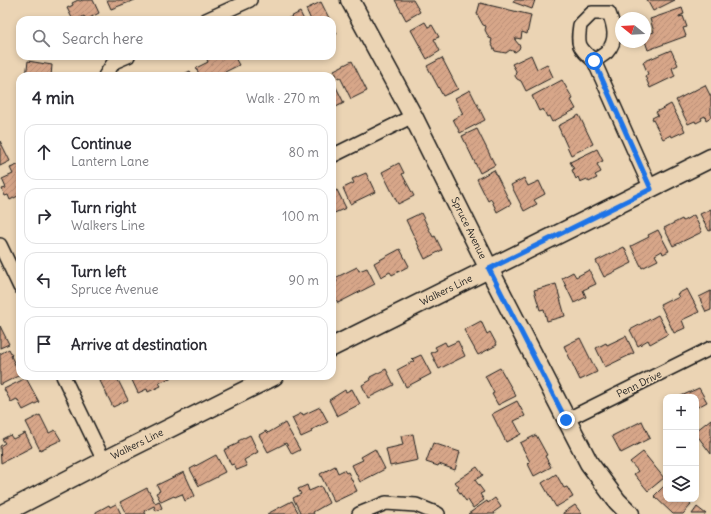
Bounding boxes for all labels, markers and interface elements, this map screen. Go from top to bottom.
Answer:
north arrow [615,12,651,48]
search box [16,16,336,60]
icon: search [30,27,52,49]
text: Search here [62,29,143,48]
route start [585,52,603,70]
text: 4 min [32,87,74,109]
text: Walk · 270 m [246,90,320,107]
text: Continue [71,134,132,153]
icon: ahead [33,141,55,163]
text: 80 m [288,144,319,161]
text: Lantern Lane [71,153,149,170]
street label: Spruce Avenue [448,195,490,261]
text: Turn right [71,198,136,217]
icon: right [33,205,55,227]
text: 100 m [282,208,319,225]
text: Walkers Line [71,217,145,234]
text: Turn left [71,262,126,281]
icon: left [33,269,55,291]
text: 90 m [288,272,319,289]
street label: Walkers Line [418,272,474,308]
text: Spruce Avenue [71,281,159,298]
icon: arrive [33,333,55,355]
text: Arrive at destination [71,335,207,354]
street label: Penn Drive [614,367,664,401]
map controls [663,394,699,502]
button: + [663,394,699,430]
route end [557,411,575,429]
street label: Walkers Line [109,426,165,462]
button: − [663,430,699,466]
button: layers [663,466,699,502]

